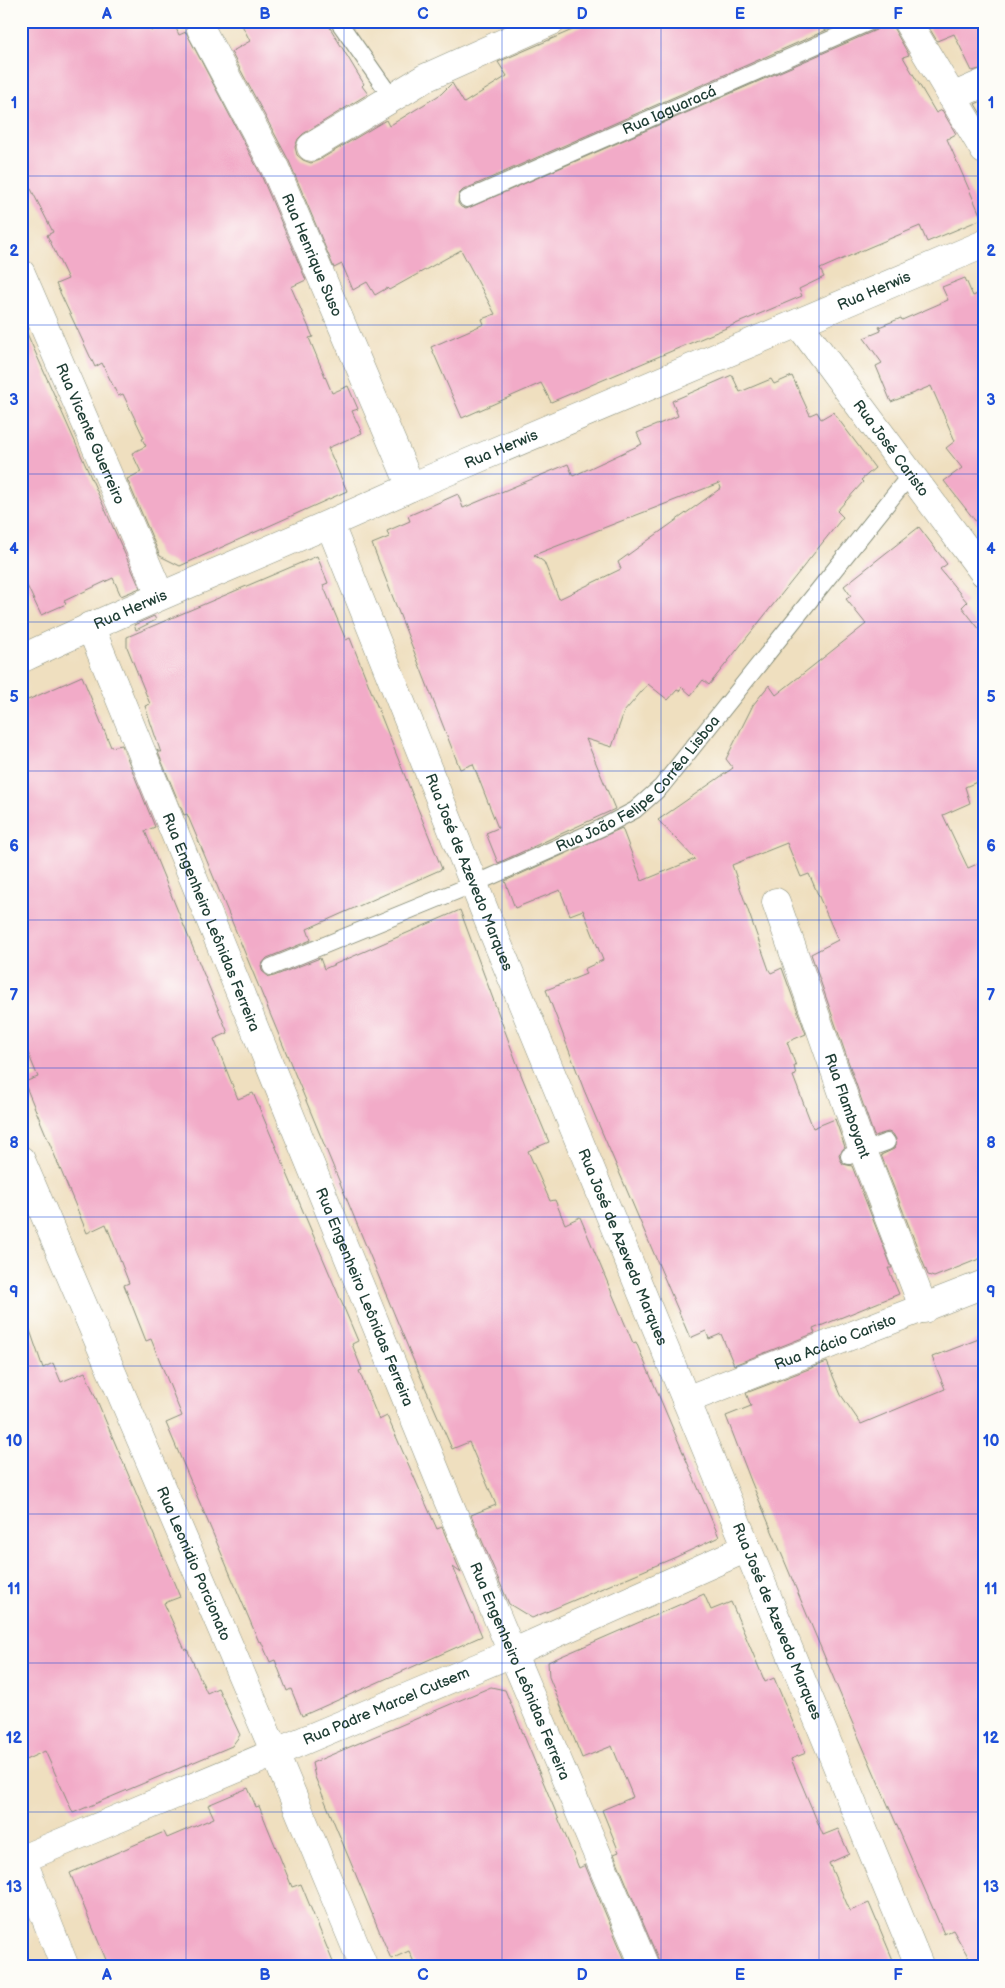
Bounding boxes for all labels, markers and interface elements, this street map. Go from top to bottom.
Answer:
text: A [101,5,112,24]
text: B [259,5,271,24]
text: C [417,5,429,24]
text: D [576,5,588,24]
text: E [735,5,745,24]
text: F [893,5,903,24]
street label: Rua Iaguaracá [620,81,719,139]
text: 1 [11,94,17,113]
text: 1 [988,94,994,113]
street label: Rua Henrique Suso [277,190,347,319]
text: 2 [9,242,19,261]
text: 2 [986,242,996,261]
street label: Rua Herwis [834,267,914,315]
street label: Rua Vicente Guerreiro [52,360,129,507]
text: 3 [9,391,19,410]
text: 3 [986,391,996,410]
street label: Rua José Caristo [849,396,933,500]
street label: Rua Herwis [461,425,541,473]
text: 4 [9,540,19,559]
text: 4 [986,540,996,559]
street label: Rua Herwis [91,585,170,634]
text: 5 [9,688,19,707]
text: 5 [986,688,996,707]
street label: Rua João Felipe Corrêa Lisboa [553,712,724,856]
street label: Rua José de Azevedo Marques [421,771,518,974]
street label: Rua Engenheiro Leônidas Ferreira [158,810,264,1034]
text: 6 [9,837,19,856]
text: 6 [986,837,996,856]
text: 7 [10,986,19,1005]
text: 7 [987,986,996,1005]
street label: Rua Flamboyant [820,1051,875,1161]
text: 8 [9,1134,19,1153]
text: 8 [986,1134,996,1153]
street label: Rua José de Azevedo Marques [574,1146,672,1349]
street label: Rua Engenheiro Leônidas Ferreira [311,1185,418,1409]
text: 9 [9,1283,19,1302]
text: 9 [986,1283,996,1302]
street label: Rua Acácio Caristo [771,1310,899,1374]
text: 10 [6,1432,22,1451]
text: 10 [983,1432,999,1451]
street label: Rua Leonidio Porcionato [152,1483,235,1644]
street label: Rua José de Azevedo Marques [728,1520,827,1723]
street label: Rua Engenheiro Leônidas Ferreira [466,1559,574,1783]
text: 11 [7,1580,21,1599]
text: 11 [984,1580,998,1599]
street label: Rua Padre Marcel Cutsem [300,1663,472,1749]
text: 12 [6,1729,23,1748]
text: 12 [983,1729,1000,1748]
text: 13 [6,1878,22,1897]
text: 13 [983,1878,999,1897]
text: A [101,1966,112,1985]
text: B [259,1966,271,1985]
text: C [417,1966,429,1985]
text: D [576,1966,588,1985]
text: E [735,1966,745,1985]
text: F [893,1966,903,1985]

